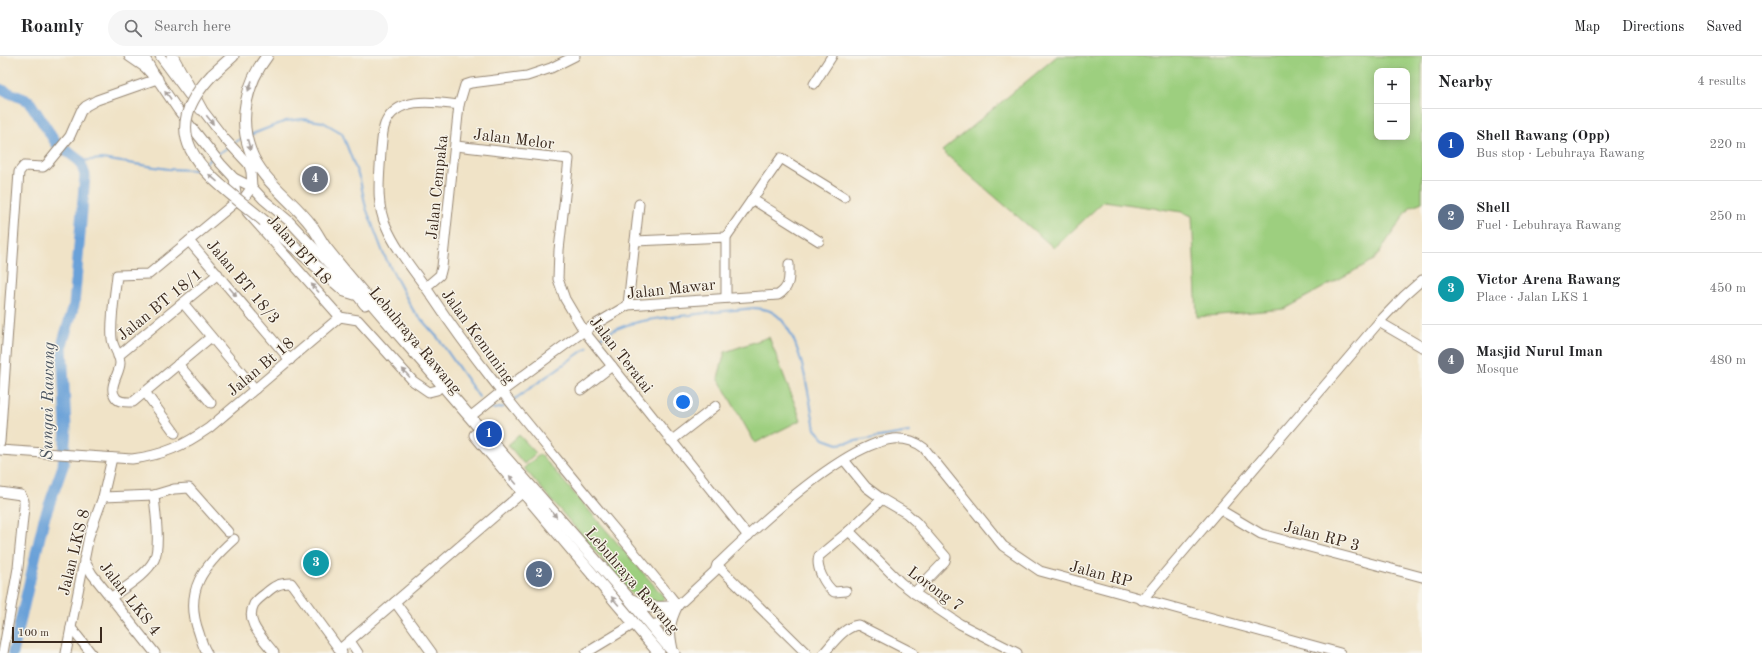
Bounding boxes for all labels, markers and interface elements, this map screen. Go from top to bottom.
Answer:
search box [108,10,388,46]
icon: search [122,17,144,39]
text: Roamly [20,18,84,37]
text: Search here [154,20,231,35]
text: Map [1574,20,1600,34]
text: Directions [1622,20,1684,34]
text: Saved [1706,20,1742,34]
map controls [1374,68,1410,140]
button: + [1374,68,1410,104]
text: Nearby [1438,74,1493,91]
text: 4 results [1697,75,1746,88]
one-way arrow [247,81,253,93]
one-way arrow [164,90,172,100]
button: − [1374,104,1410,140]
one-way arrow [206,115,214,126]
street label: Jalan Melor [472,127,556,153]
text: Shell Rawang (Opp) [1476,129,1610,144]
street label: Jalan Cempaka [425,134,451,240]
text: 1 [1447,138,1455,151]
text: 220 m [1709,138,1746,151]
one-way arrow [246,139,252,151]
text: Bus stop · Lebuhraya Rawang [1476,147,1644,160]
pin: 4 [302,164,328,194]
one-way arrow [208,173,218,183]
text: Shell [1476,201,1510,216]
text: 2 [1447,210,1455,223]
text: 250 m [1709,210,1746,223]
street label: Jalan BT 18 [263,213,334,288]
text: Fuel · Lebuhraya Rawang [1476,219,1621,232]
street label: Jalan BT 18/3 [203,237,282,327]
street label: Jalan BT 18/1 [115,267,206,344]
text: Victor Arena Rawang [1476,273,1620,288]
street label: Jalan Mawar [626,277,717,303]
one-way arrow [310,282,319,293]
text: 3 [1447,282,1455,295]
text: 450 m [1709,282,1746,295]
street label: Lebuhraya Rawang [365,285,464,398]
one-way arrow [228,287,237,297]
street label: Jalan Kemuning [438,287,517,388]
text: Place · Jalan LKS 1 [1476,291,1589,304]
street label: Jalan Teratai [586,314,655,396]
street label: Jalan Bt 18 [225,335,298,400]
water label: Sungai Rawang [39,342,58,460]
text: Masjid Nurul Iman [1476,345,1603,360]
text: 4 [1447,354,1455,367]
text: 480 m [1709,354,1746,367]
text: Mosque [1476,363,1518,376]
one-way arrow [401,368,410,378]
your location [673,392,693,412]
pin: 1 [476,419,502,449]
one-way arrow [508,474,517,485]
street label: Jalan LKS 8 [56,508,93,597]
one-way arrow [549,508,558,518]
street label: Jalan RP 3 [1282,519,1361,555]
street label: Lebuhraya Rawang [581,525,682,637]
pin: 3 [303,548,329,578]
street label: Jalan LKS 4 [96,559,163,639]
pin: 2 [526,559,552,589]
street label: Jalan RP [1067,559,1134,591]
street label: Lorong 7 [904,564,965,615]
one-way arrow [610,595,619,606]
scale bar [12,625,102,644]
text: 100 m [18,628,49,639]

